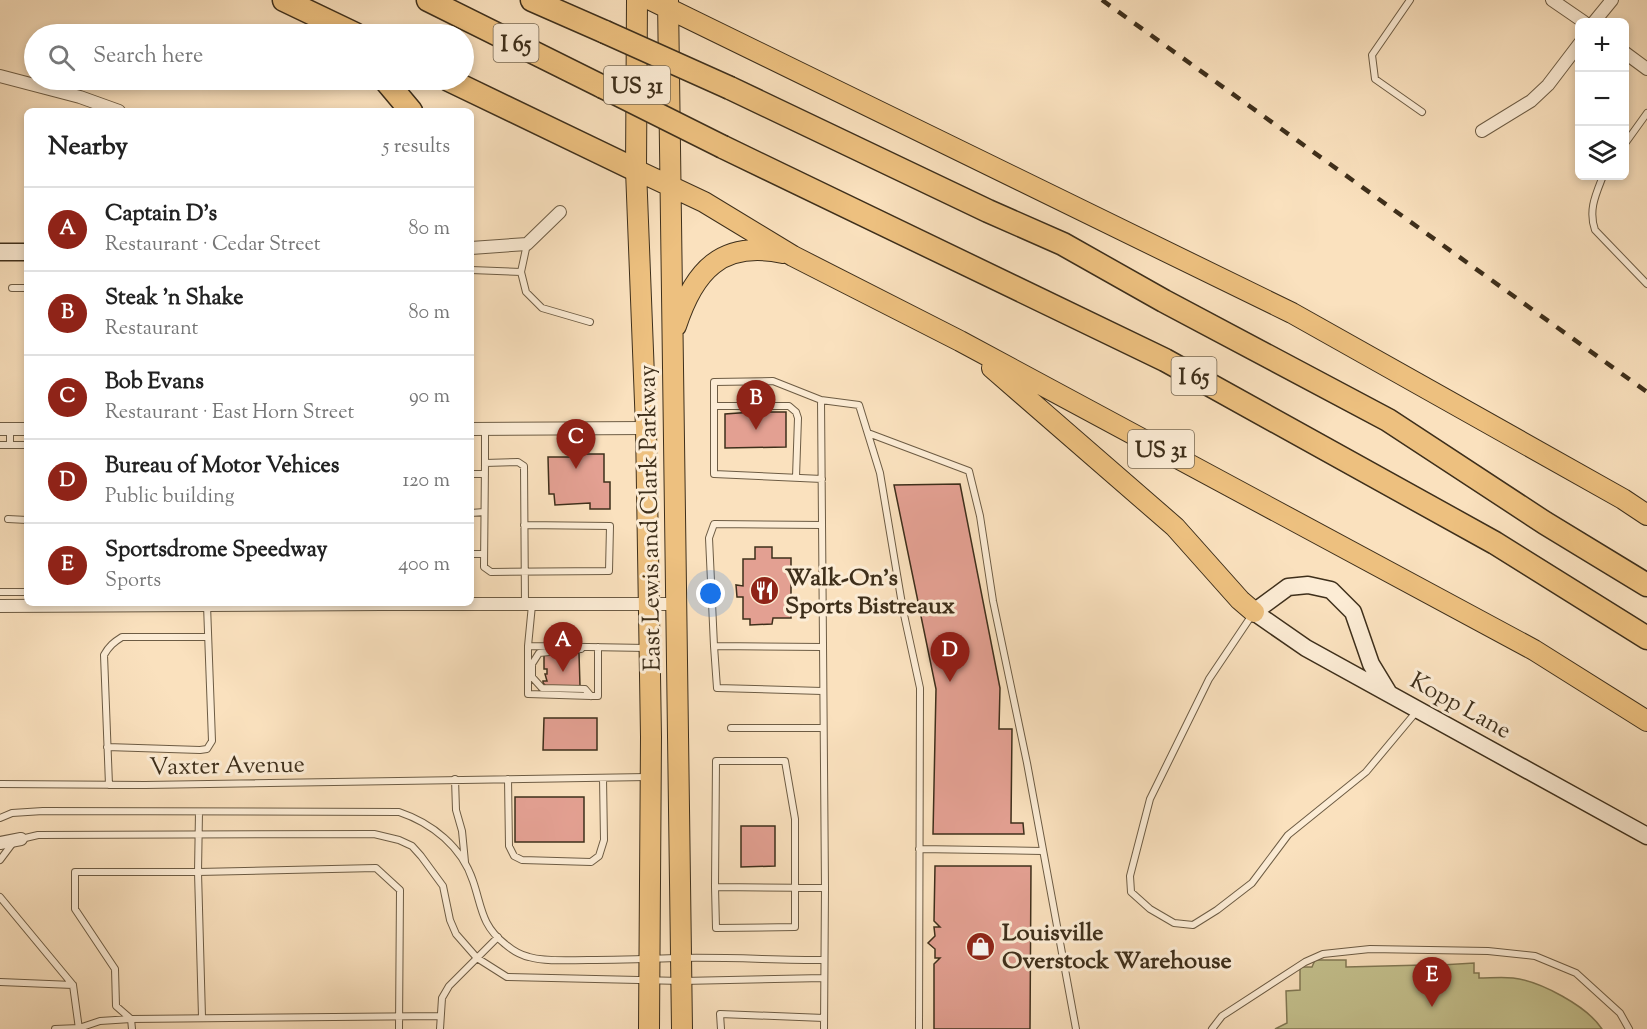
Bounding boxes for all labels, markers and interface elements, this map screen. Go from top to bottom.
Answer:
map controls [1575,18,1629,180]
button: + [1575,18,1629,72]
search box [24,24,474,90]
road number: I 65 [494,24,538,62]
icon: search [45,41,78,74]
text: Search here [93,41,203,73]
road number: US 31 [604,66,670,104]
button: − [1575,72,1629,126]
button: layers [1575,126,1629,180]
text: Nearby [48,129,128,166]
text: 5 results [383,133,450,162]
text: Captain D's [105,199,217,231]
text: A [59,215,76,244]
text: 80 m [409,215,450,244]
text: Restaurant · Cedar Street [105,231,321,260]
text: Steak 'n Shake [105,283,244,315]
text: B [61,299,74,328]
text: 80 m [409,299,450,328]
text: Restaurant [105,315,198,344]
road number: I 65 [1172,357,1216,395]
street label: East Lewis and Clark Parkway [631,364,671,672]
text: Bob Evans [105,367,204,399]
pin: B [736,380,776,430]
text: C [59,383,76,412]
text: 90 m [409,383,450,412]
text: Restaurant · East Horn Street [105,399,354,428]
pin: C [556,420,596,469]
road number: US 31 [1128,430,1194,468]
text: Bureau of Motor Vehices [105,451,339,483]
text: D [60,467,75,496]
text: 120 m [402,467,450,496]
text: Public building [105,483,235,512]
text: Sportsdrome Speedway [105,535,327,567]
text: E [61,551,74,580]
text: 400 m [398,551,450,580]
place label: Walk-On's Sports Bistreaux [785,562,955,624]
text: Sports [105,567,161,596]
restaurant icon: Walk-On's Sports Bistreaux [748,575,780,607]
your location [696,579,725,608]
pin: A [544,622,582,672]
pin: D [930,632,970,682]
street label: Kopp Lane [1403,665,1517,749]
street label: Vaxter Avenue [149,749,305,785]
place label: Louisville Overstock Warehouse [1002,917,1232,979]
shop icon: Louisville Overstock Warehouse [965,930,997,962]
pin: E [1412,958,1452,1007]

